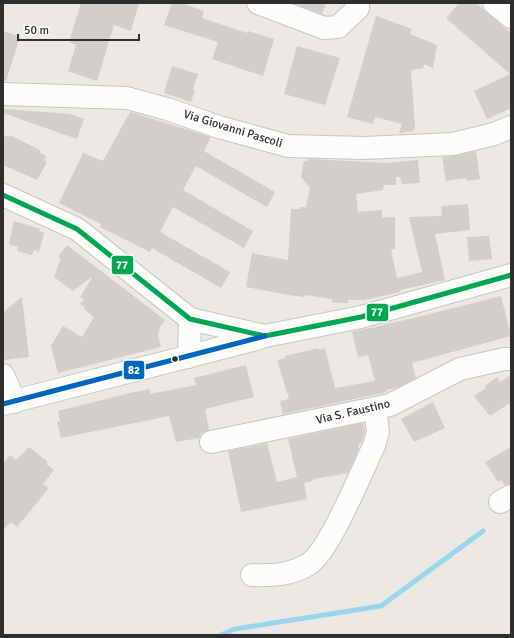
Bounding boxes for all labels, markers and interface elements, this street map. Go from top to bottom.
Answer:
scale bar [18,16,139,42]
text: 50 m [24,23,49,38]
street label: Via Giovanni Pascoli [182,107,284,151]
line badge: 77 [111,255,134,275]
text: 77 [116,259,128,272]
line badge: 77 [366,303,389,322]
text: 77 [371,306,383,319]
unlabelled marker [170,354,180,364]
line badge: 82 [123,360,145,380]
text: 82 [128,364,140,377]
street label: Via S. Faustino [315,396,391,428]

